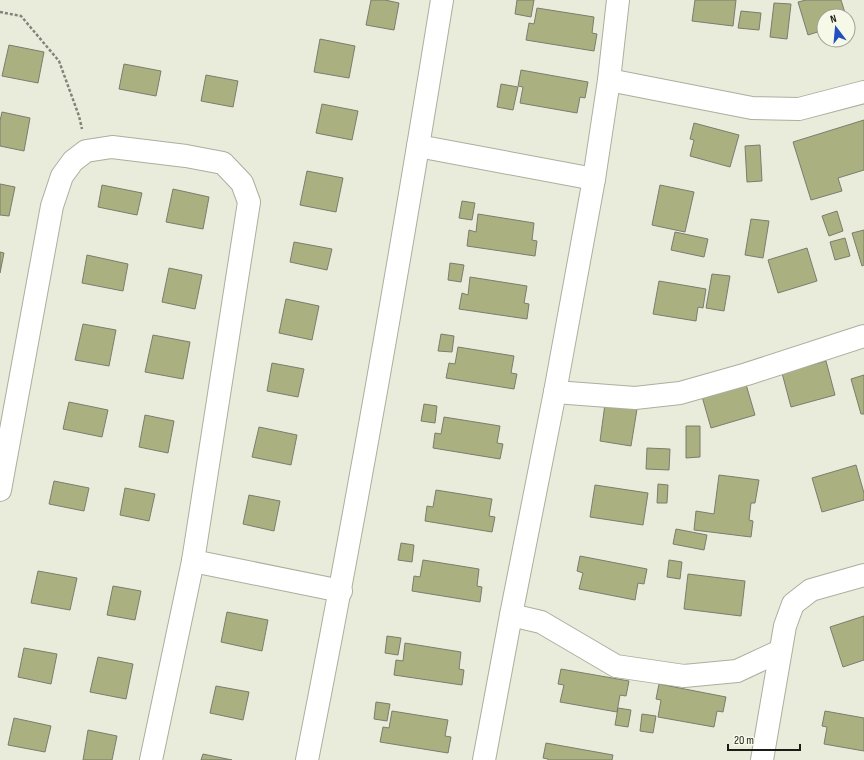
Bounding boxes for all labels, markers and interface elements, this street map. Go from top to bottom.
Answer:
north arrow [816,8,856,48]
text: N [829,12,838,26]
scale bar [728,726,800,752]
text: 20 m [734,733,754,748]

